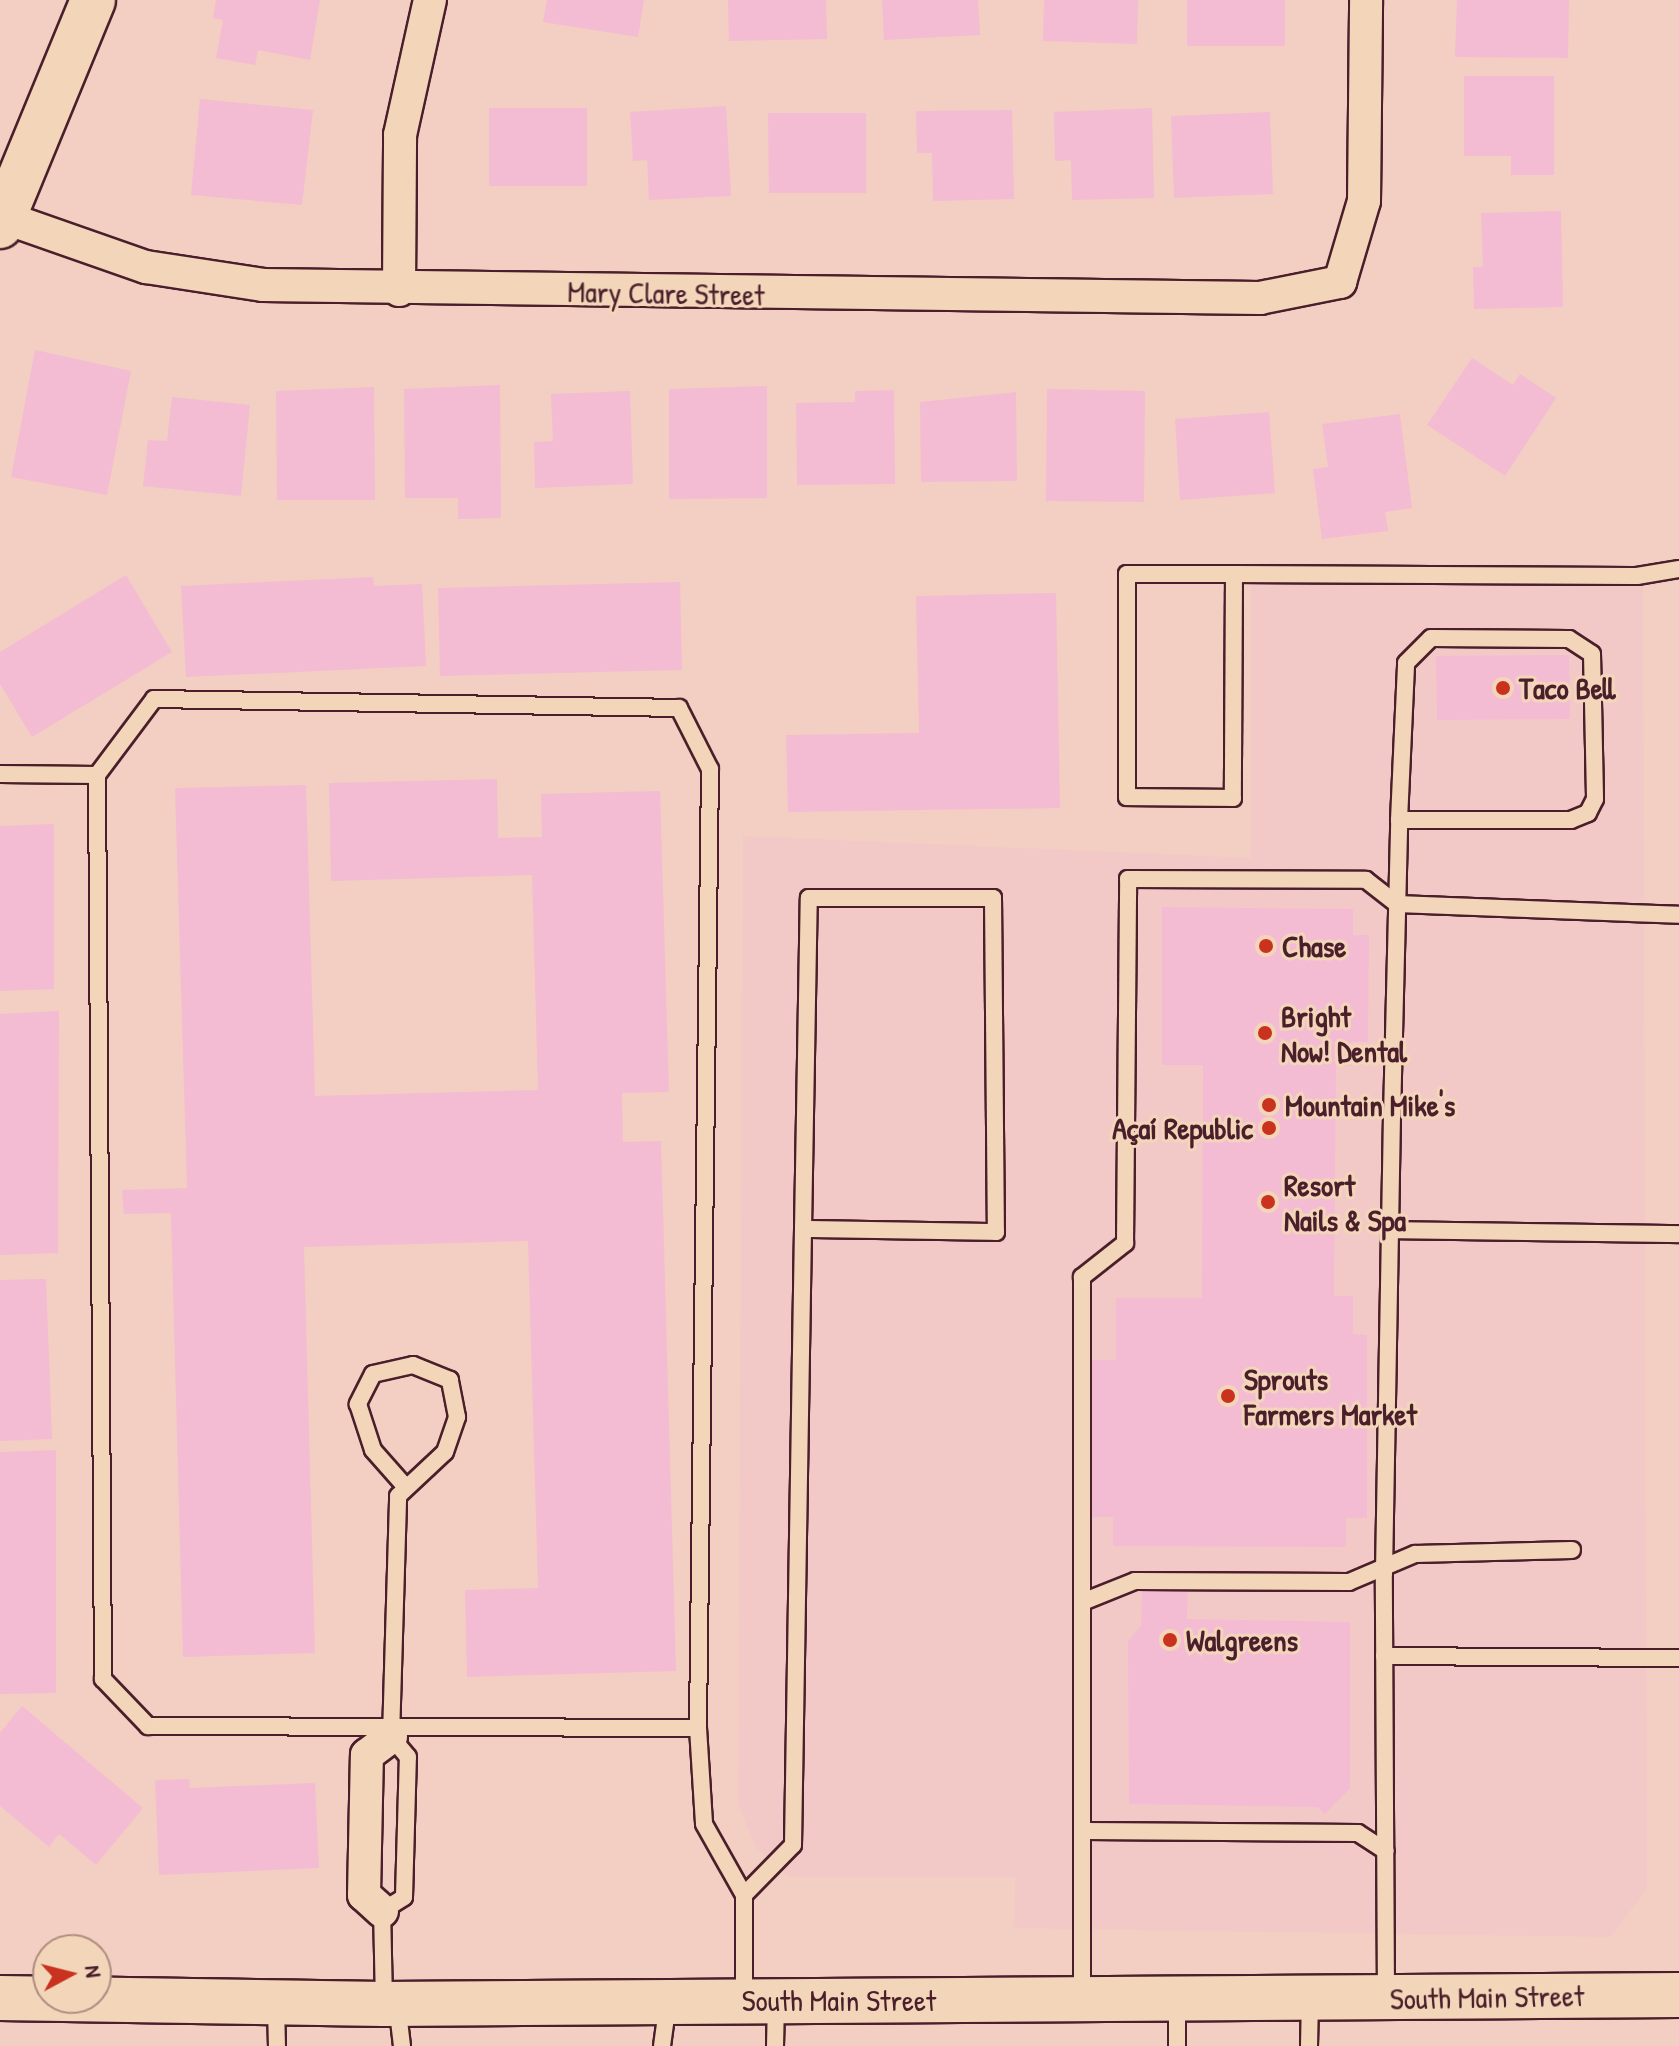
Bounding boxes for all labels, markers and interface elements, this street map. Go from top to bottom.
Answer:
street label: Mary Clare Street [567,273,765,313]
place label: Taco Bell [1519,670,1616,706]
marker: Taco Bell [1494,679,1512,697]
place label: Chase [1282,928,1346,964]
marker: Chase [1257,937,1275,955]
place label: Bright Now! Dental [1281,998,1407,1068]
marker: Bright Now! Dental [1256,1024,1274,1042]
place label: Mountain Mike's [1285,1087,1455,1123]
marker: Mountain Mike's [1260,1096,1278,1114]
place label: Açaí Republic [1112,1110,1253,1146]
marker: Açaí Republic [1260,1119,1278,1137]
place label: Resort Nails & Spa [1284,1167,1406,1238]
marker: Resort Nails & Spa [1259,1193,1277,1211]
place label: Sprouts Farmers Market [1244,1361,1417,1432]
marker: Sprouts Farmers Market [1219,1387,1237,1405]
place label: Walgreens [1186,1622,1298,1658]
marker: Walgreens [1161,1631,1179,1649]
north arrow [32,1934,112,2014]
text: N [78,1964,109,1979]
street label: South Main Street [1390,1977,1584,2017]
street label: South Main Street [742,1982,936,2018]

